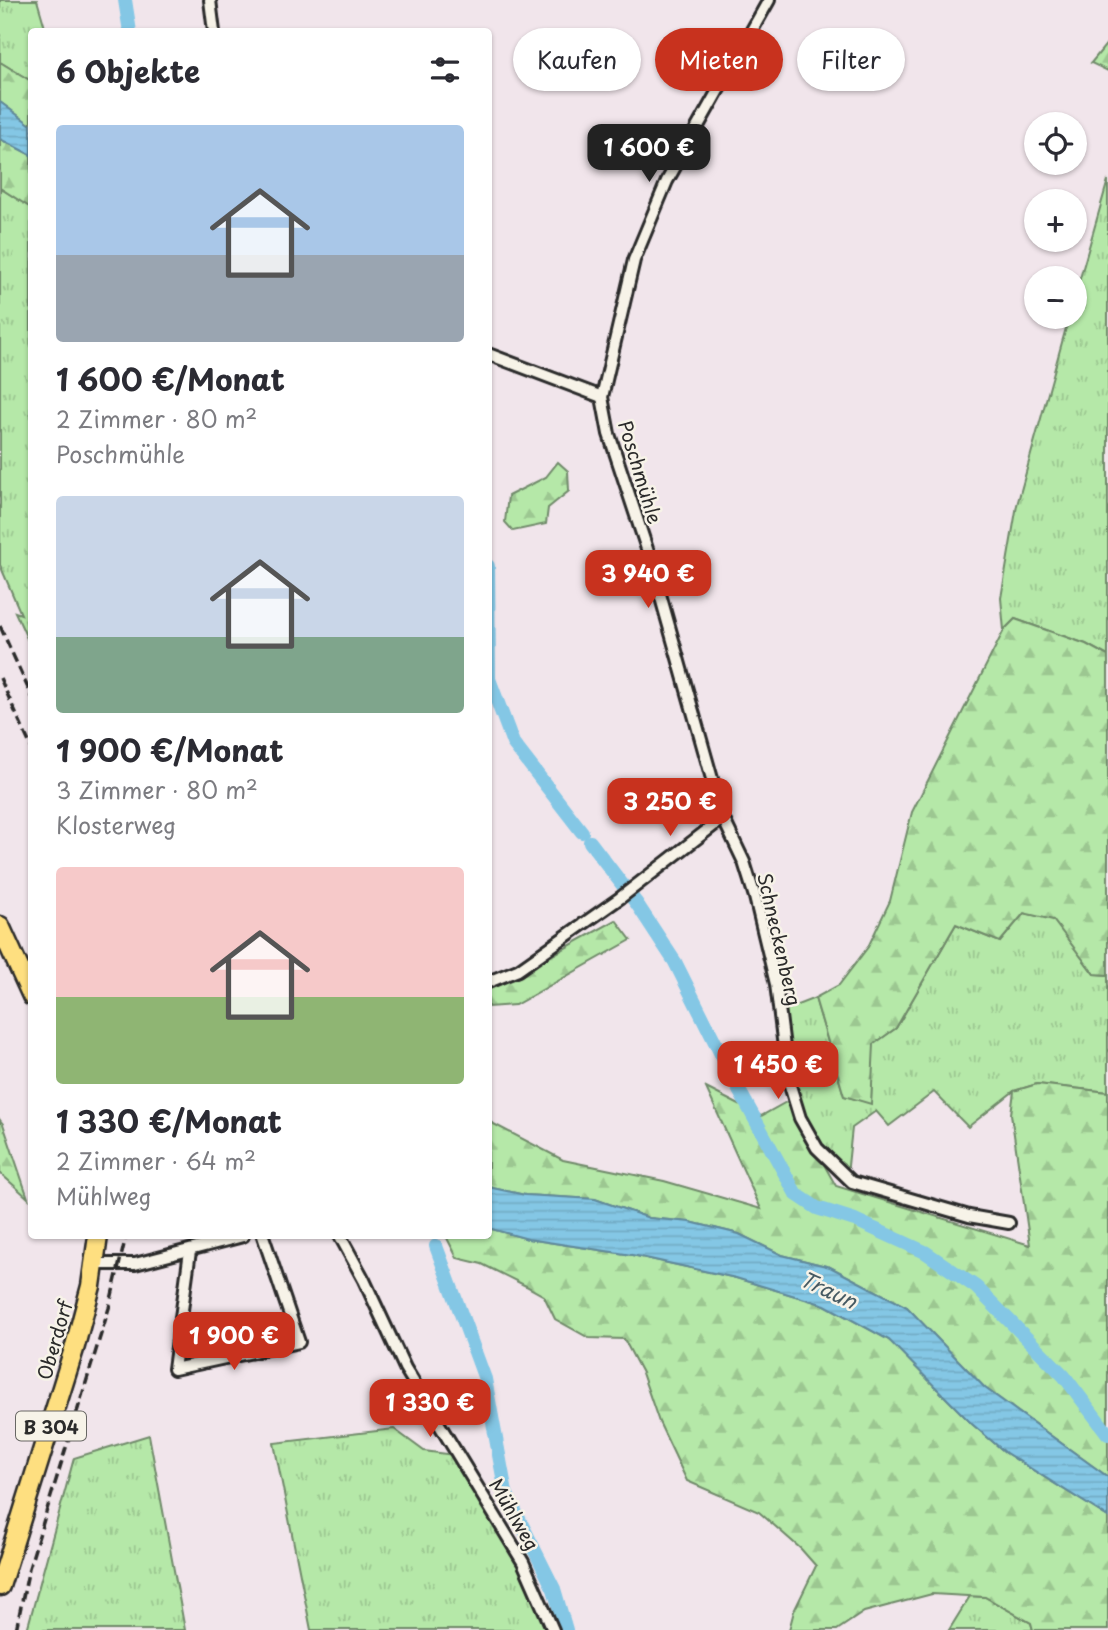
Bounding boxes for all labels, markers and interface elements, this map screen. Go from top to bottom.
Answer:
chip: Kaufen [513,28,641,91]
chip: Mieten [655,28,783,91]
chip: Filter [797,28,905,91]
text: 6 Objekte [56,48,200,93]
icon: filters [426,51,464,89]
map controls [1024,112,1087,329]
button: locate [1024,112,1087,175]
pin: 1 600 € [584,124,714,184]
text: 1 600 € [603,129,695,164]
icon: home [197,170,323,296]
button: + [1024,189,1087,252]
button: − [1024,266,1087,329]
text: 1 600 €/Monat [56,356,285,401]
text: 2 Zimmer · 80 m² [56,401,257,436]
street label: Poschmühle [612,417,670,527]
text: Poschmühle [56,436,185,471]
icon: home [197,541,323,667]
pin: 3 940 € [583,550,713,610]
text: 3 940 € [601,555,695,590]
text: 1 900 €/Monat [56,727,284,772]
text: 3 Zimmer · 80 m² [56,772,258,807]
pin: 3 250 € [605,778,735,838]
text: 3 250 € [623,783,717,818]
text: Klosterweg [56,807,176,842]
street label: Schneckenberg [751,870,809,1008]
icon: home [197,912,323,1038]
pin: 1 450 € [713,1042,843,1101]
text: 1 450 € [733,1046,823,1081]
text: 1 330 €/Monat [56,1098,282,1143]
text: 2 Zimmer · 64 m² [56,1143,256,1178]
text: Mühlweg [56,1178,152,1213]
water label: Traun [795,1262,864,1317]
street label: Oberdorf [29,1295,79,1383]
pin: 1 900 € [169,1312,299,1372]
text: 1 900 € [189,1317,279,1352]
pin: 1 330 € [365,1380,495,1439]
text: 1 330 € [386,1384,474,1419]
road number: B 304 [16,1412,86,1441]
street label: Mühlweg [483,1473,547,1555]

